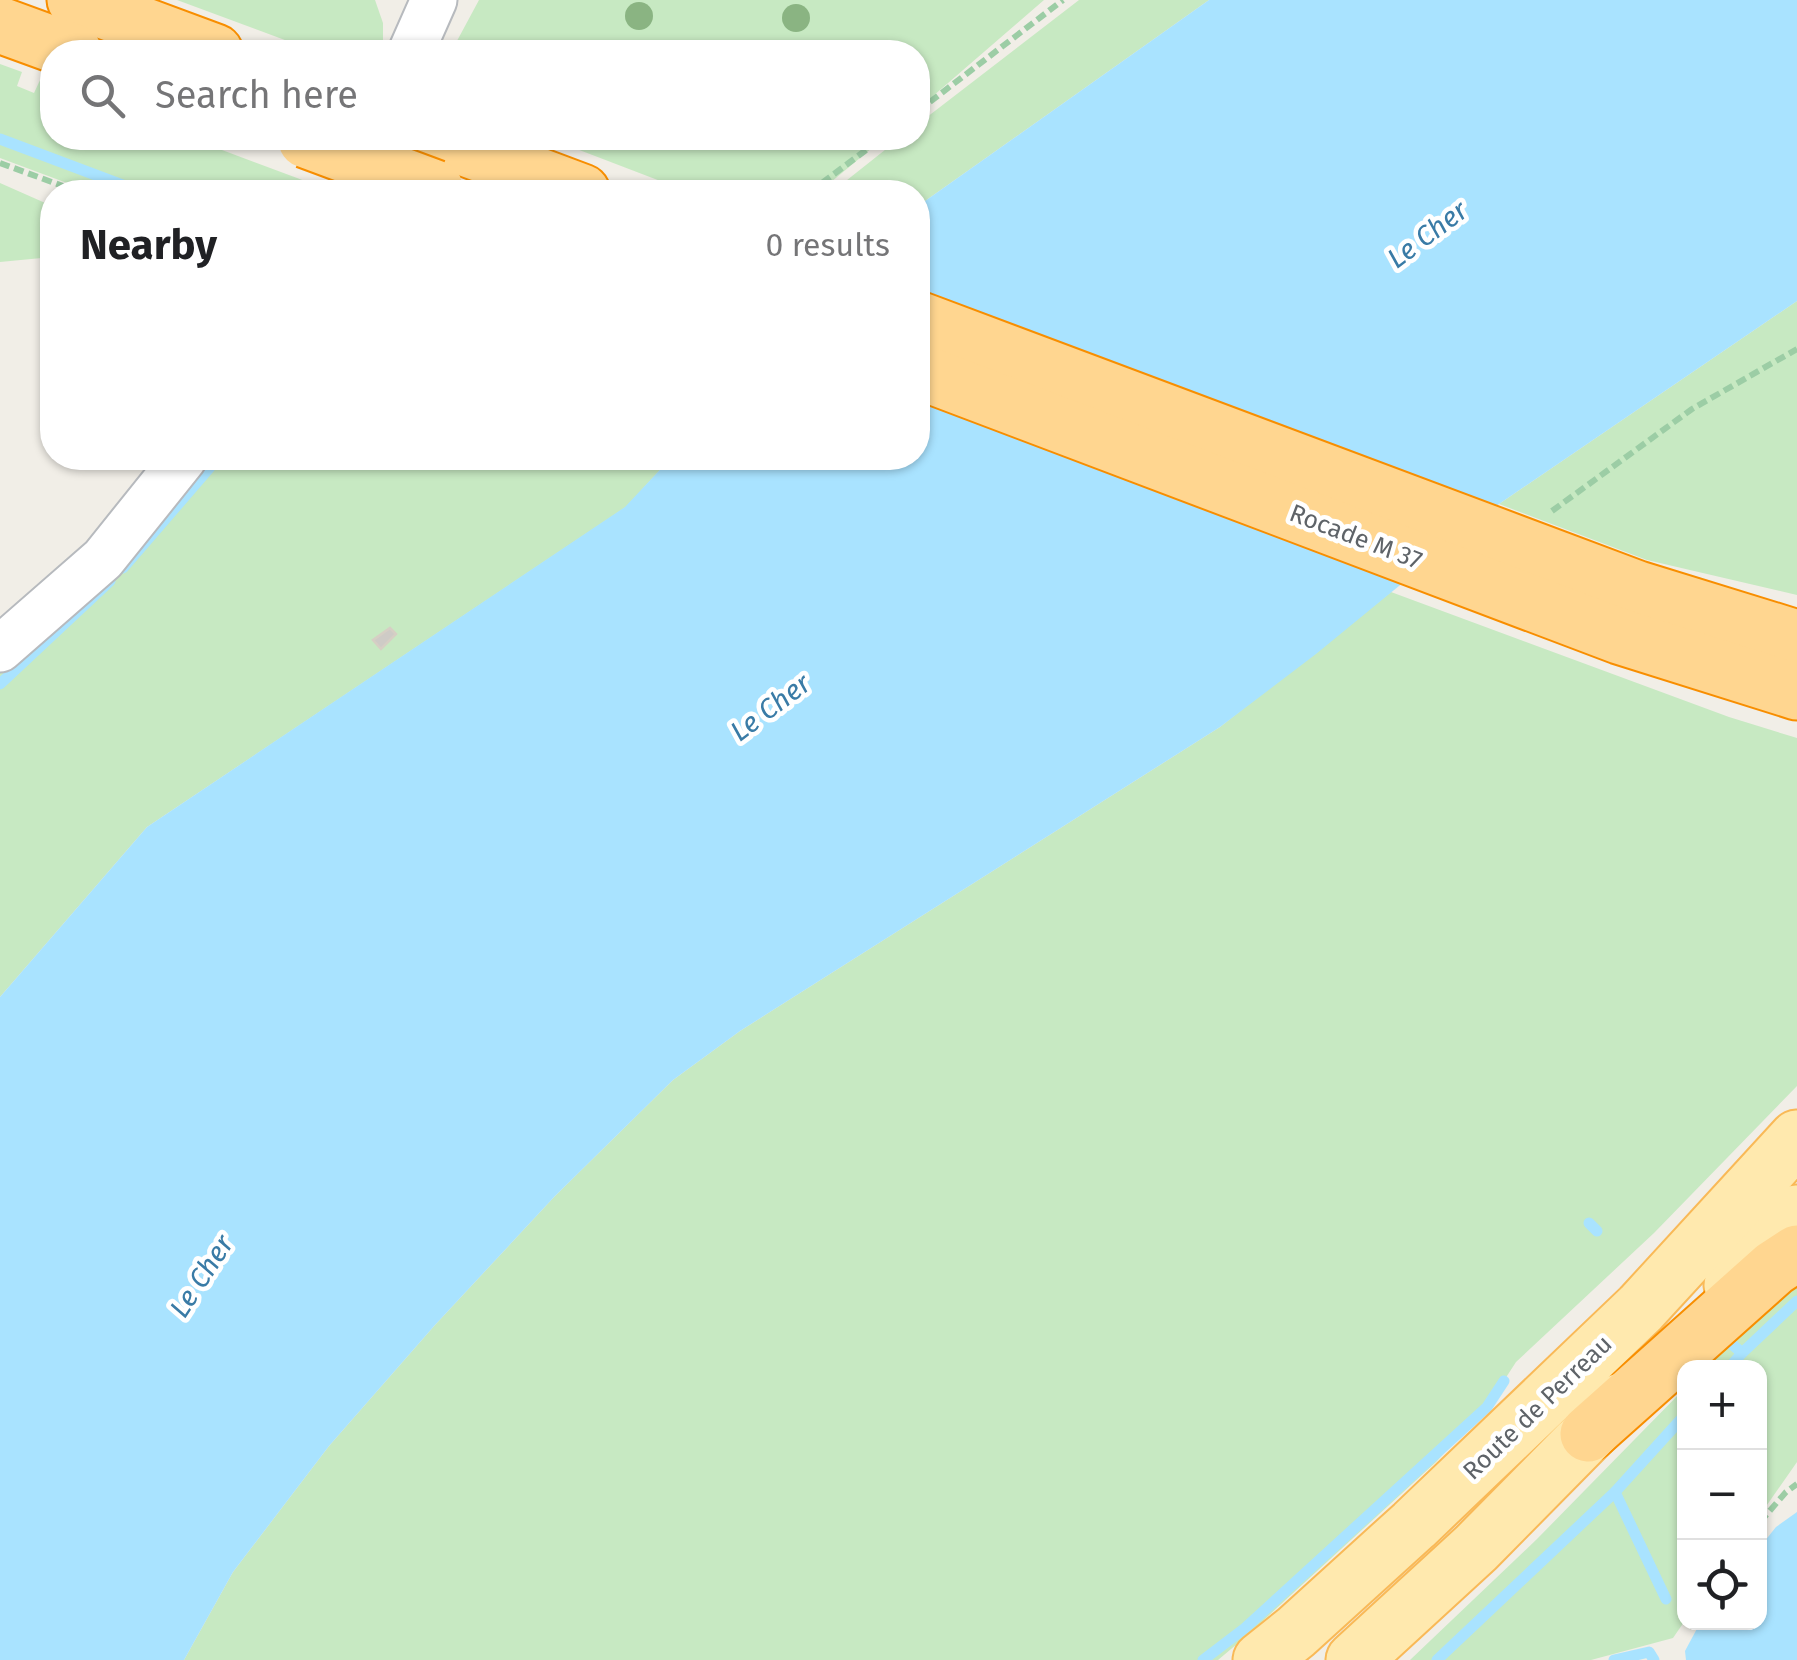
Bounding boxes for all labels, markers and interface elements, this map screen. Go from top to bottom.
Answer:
search box [40,40,930,150]
icon: search [75,68,130,123]
text: Search here [155,72,358,118]
water label: Le Cher [1381,193,1475,275]
text: Nearby [80,220,217,270]
text: 0 results [765,226,890,264]
street label: Rocade M 37 [1285,498,1426,576]
water label: Le Cher [724,666,818,748]
water label: Le Cher [163,1228,241,1324]
street label: Route de Perreau [1457,1329,1618,1486]
map controls [1677,1360,1767,1630]
button: + [1677,1360,1767,1450]
button: − [1677,1450,1767,1540]
button: locate [1677,1540,1767,1630]

